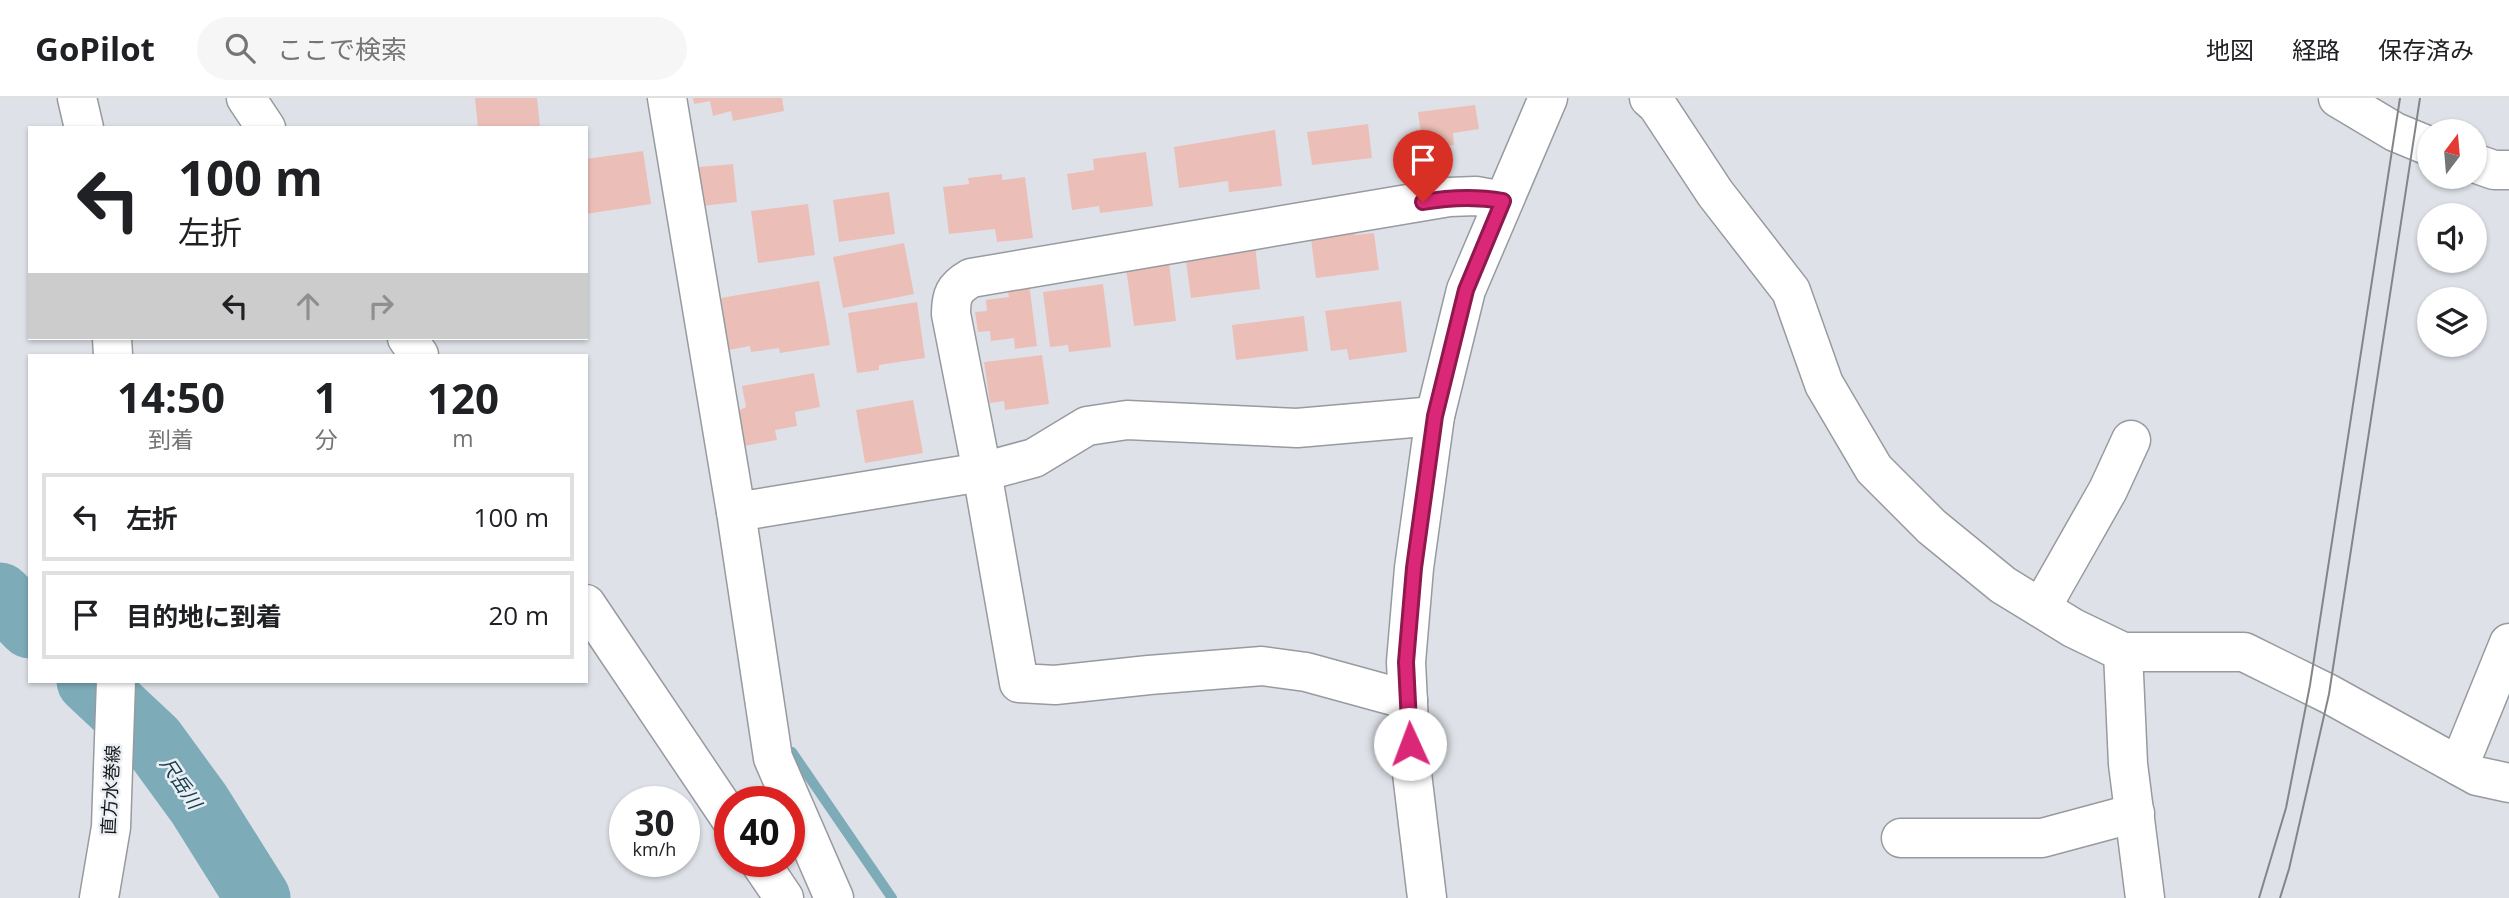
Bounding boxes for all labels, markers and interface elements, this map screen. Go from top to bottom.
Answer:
search box [197,17,687,80]
text: GoPilot [35,26,155,71]
icon: search [221,29,259,67]
text: ここで検索 [277,31,407,67]
text: 地図 [2206,33,2254,66]
text: 経路 [2292,33,2340,66]
text: 保存済み [2378,33,2474,66]
north arrow [2417,119,2487,189]
map controls [2417,119,2487,357]
pin [1393,130,1453,202]
icon: arrive [1404,141,1442,179]
text: 100 m [178,144,323,210]
icon: left [63,154,154,245]
button: sound [2417,203,2487,273]
text: 左折 [178,210,242,253]
icon: left [216,287,254,325]
icon: ahead [289,287,327,325]
icon: right [362,287,400,325]
button: layers [2417,287,2487,357]
text: 14:50 [117,368,225,425]
text: 1 [314,368,338,425]
text: 120 [427,369,499,426]
text: m [452,422,474,454]
text: 到着 [148,423,194,455]
text: 分 [314,423,337,455]
icon: left [67,498,105,536]
text: 100 m [474,499,549,535]
text: 左折 [126,500,178,536]
icon: arrive [67,596,105,634]
text: 20 m [488,597,549,633]
text: 目的地に到着 [126,598,282,634]
position arrow [1373,707,1447,781]
street label: 直方水巻線 [96,744,124,836]
water label: 尺岳川 [154,752,209,816]
speed limit sign: 40 [714,786,805,877]
text: 30 [634,799,675,846]
text: km/h [633,837,676,861]

